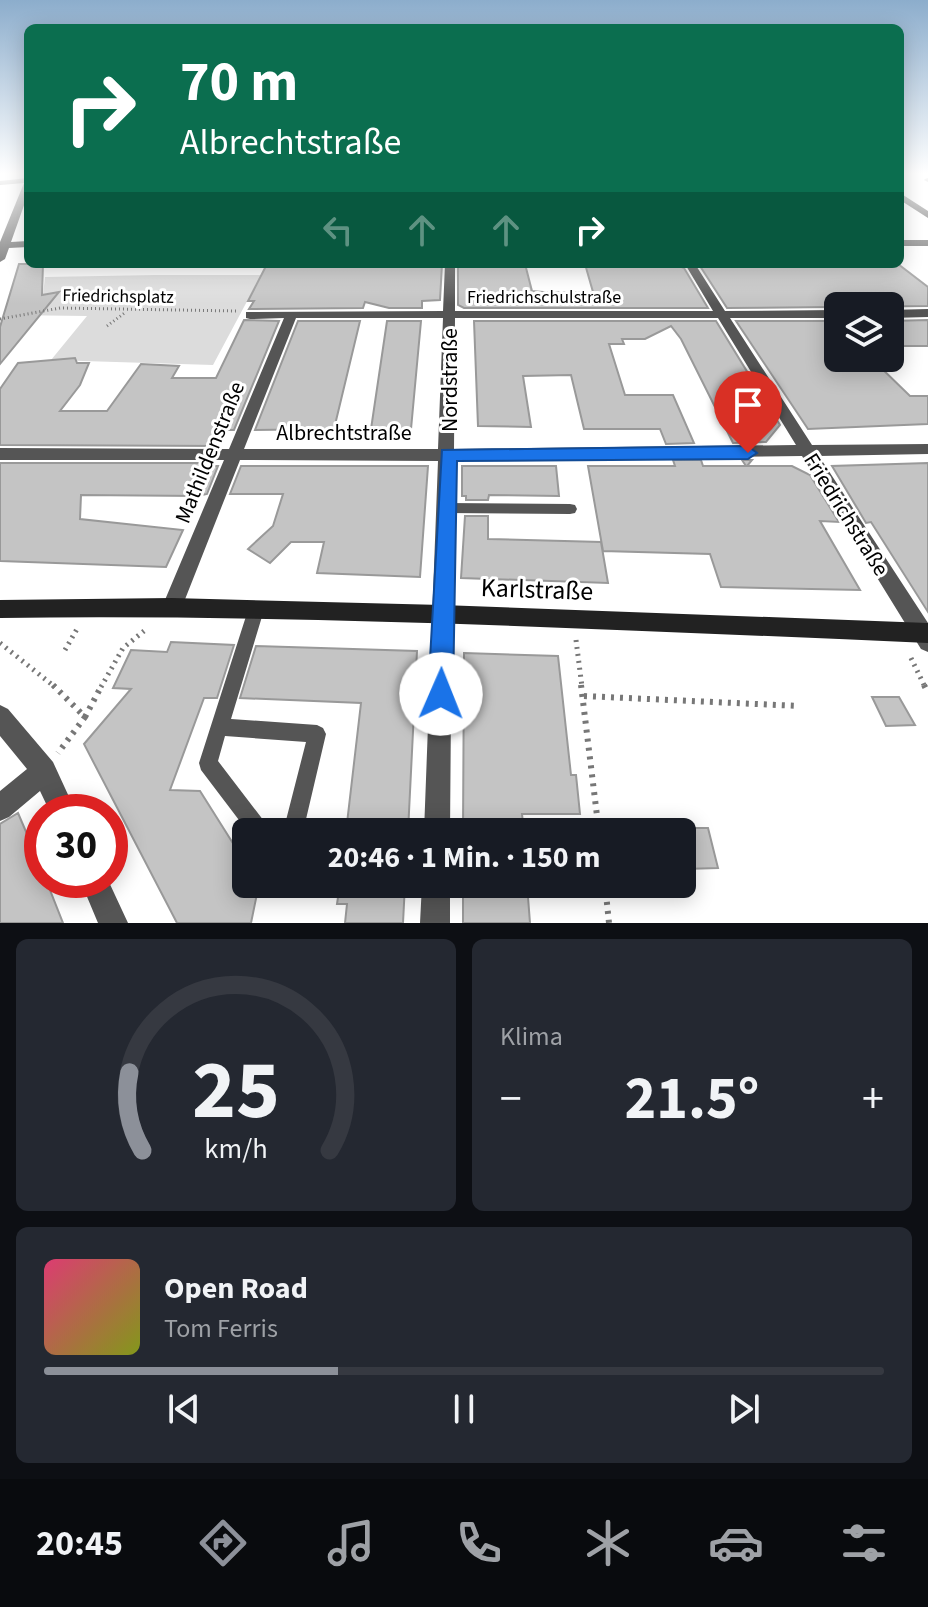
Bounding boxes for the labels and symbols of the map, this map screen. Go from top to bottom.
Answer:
street label: Friedrichsplatz [62,283,174,310]
street label: Friedrichschulstraße [467,285,621,310]
street label: Nordstraße [434,328,466,432]
pin [714,371,782,453]
street label: Mathildenstraße [167,377,253,528]
street label: Albrechtstraße [276,417,412,449]
street label: Friedrichstraße [796,447,897,582]
street label: Karlstraße [480,569,594,610]
position arrow [399,652,483,736]
speed limit sign: 30 [24,794,128,898]

